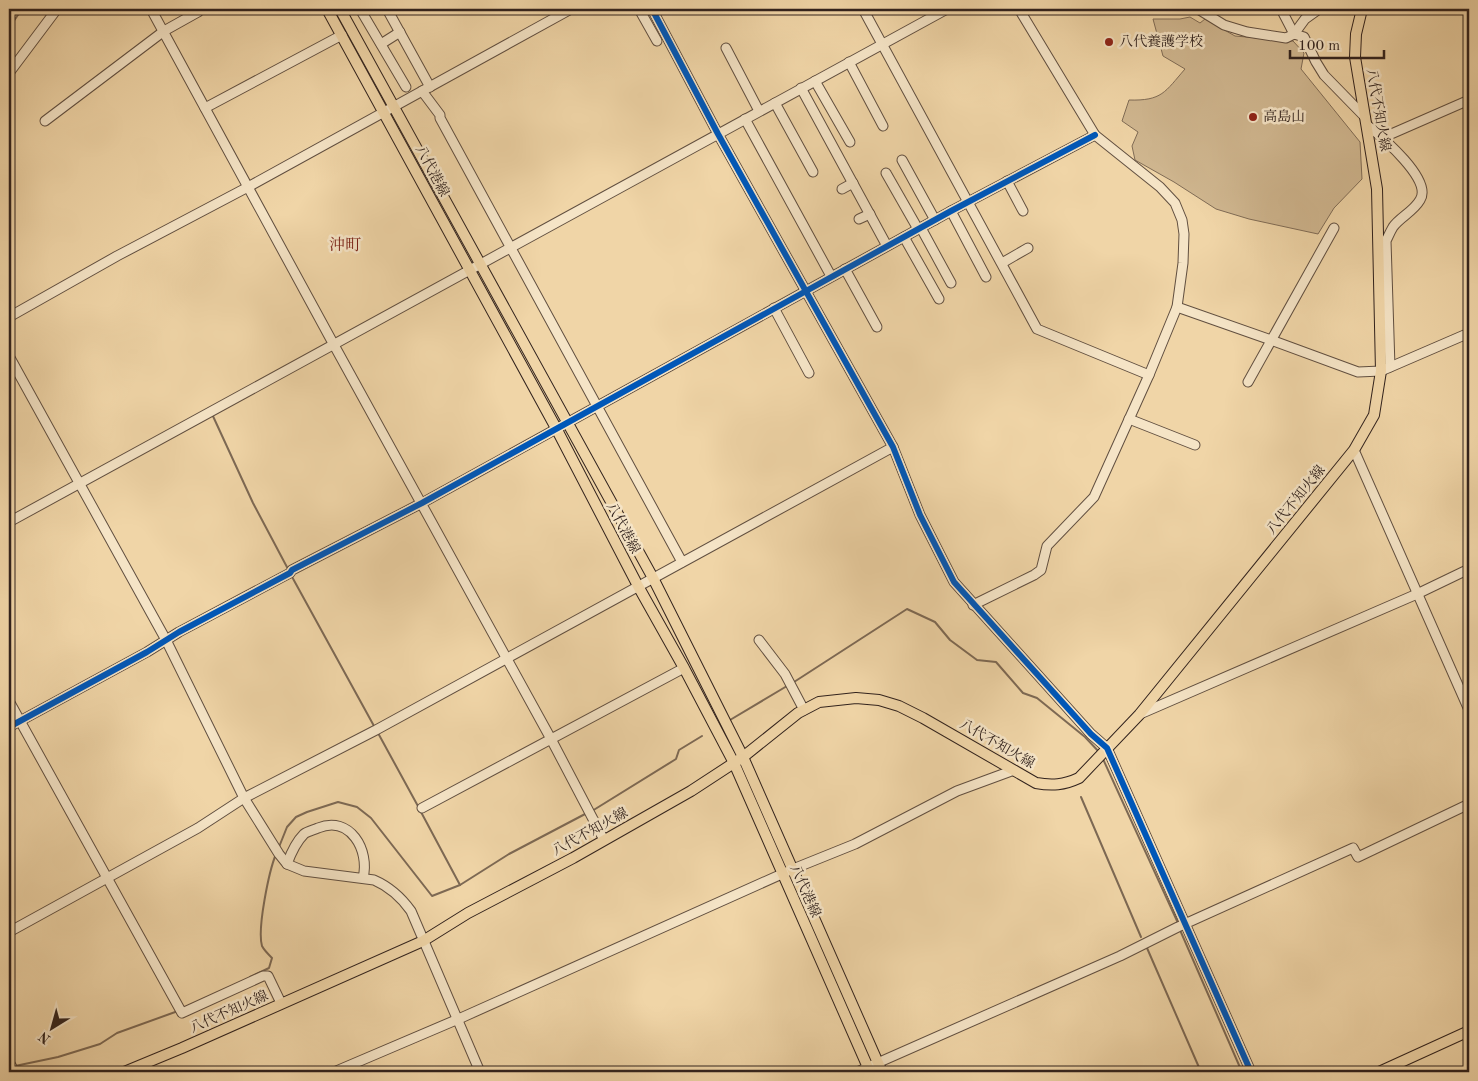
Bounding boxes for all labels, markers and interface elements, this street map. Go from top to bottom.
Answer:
scale bar [1290,28,1384,60]
place label: 八代養護学校 [1119,34,1203,49]
marker: 八代養護学校 [1103,36,1115,48]
text: 100 m [1298,39,1340,54]
street label: 八代不知火線 [1364,67,1393,153]
place label: 高島山 [1263,109,1305,124]
marker: 高島山 [1247,111,1259,123]
street label: 八代港線 [413,143,452,199]
district label: 沖町 [329,236,361,254]
street label: 八代不知火線 [1263,462,1328,537]
street label: 八代港線 [604,500,643,556]
street label: 八代不知火線 [957,716,1037,771]
street label: 八代不知火線 [549,805,630,858]
street label: 八代港線 [787,862,824,919]
street label: 八代不知火線 [187,988,270,1035]
north arrow [28,1004,78,1054]
text: N [36,1029,53,1046]

